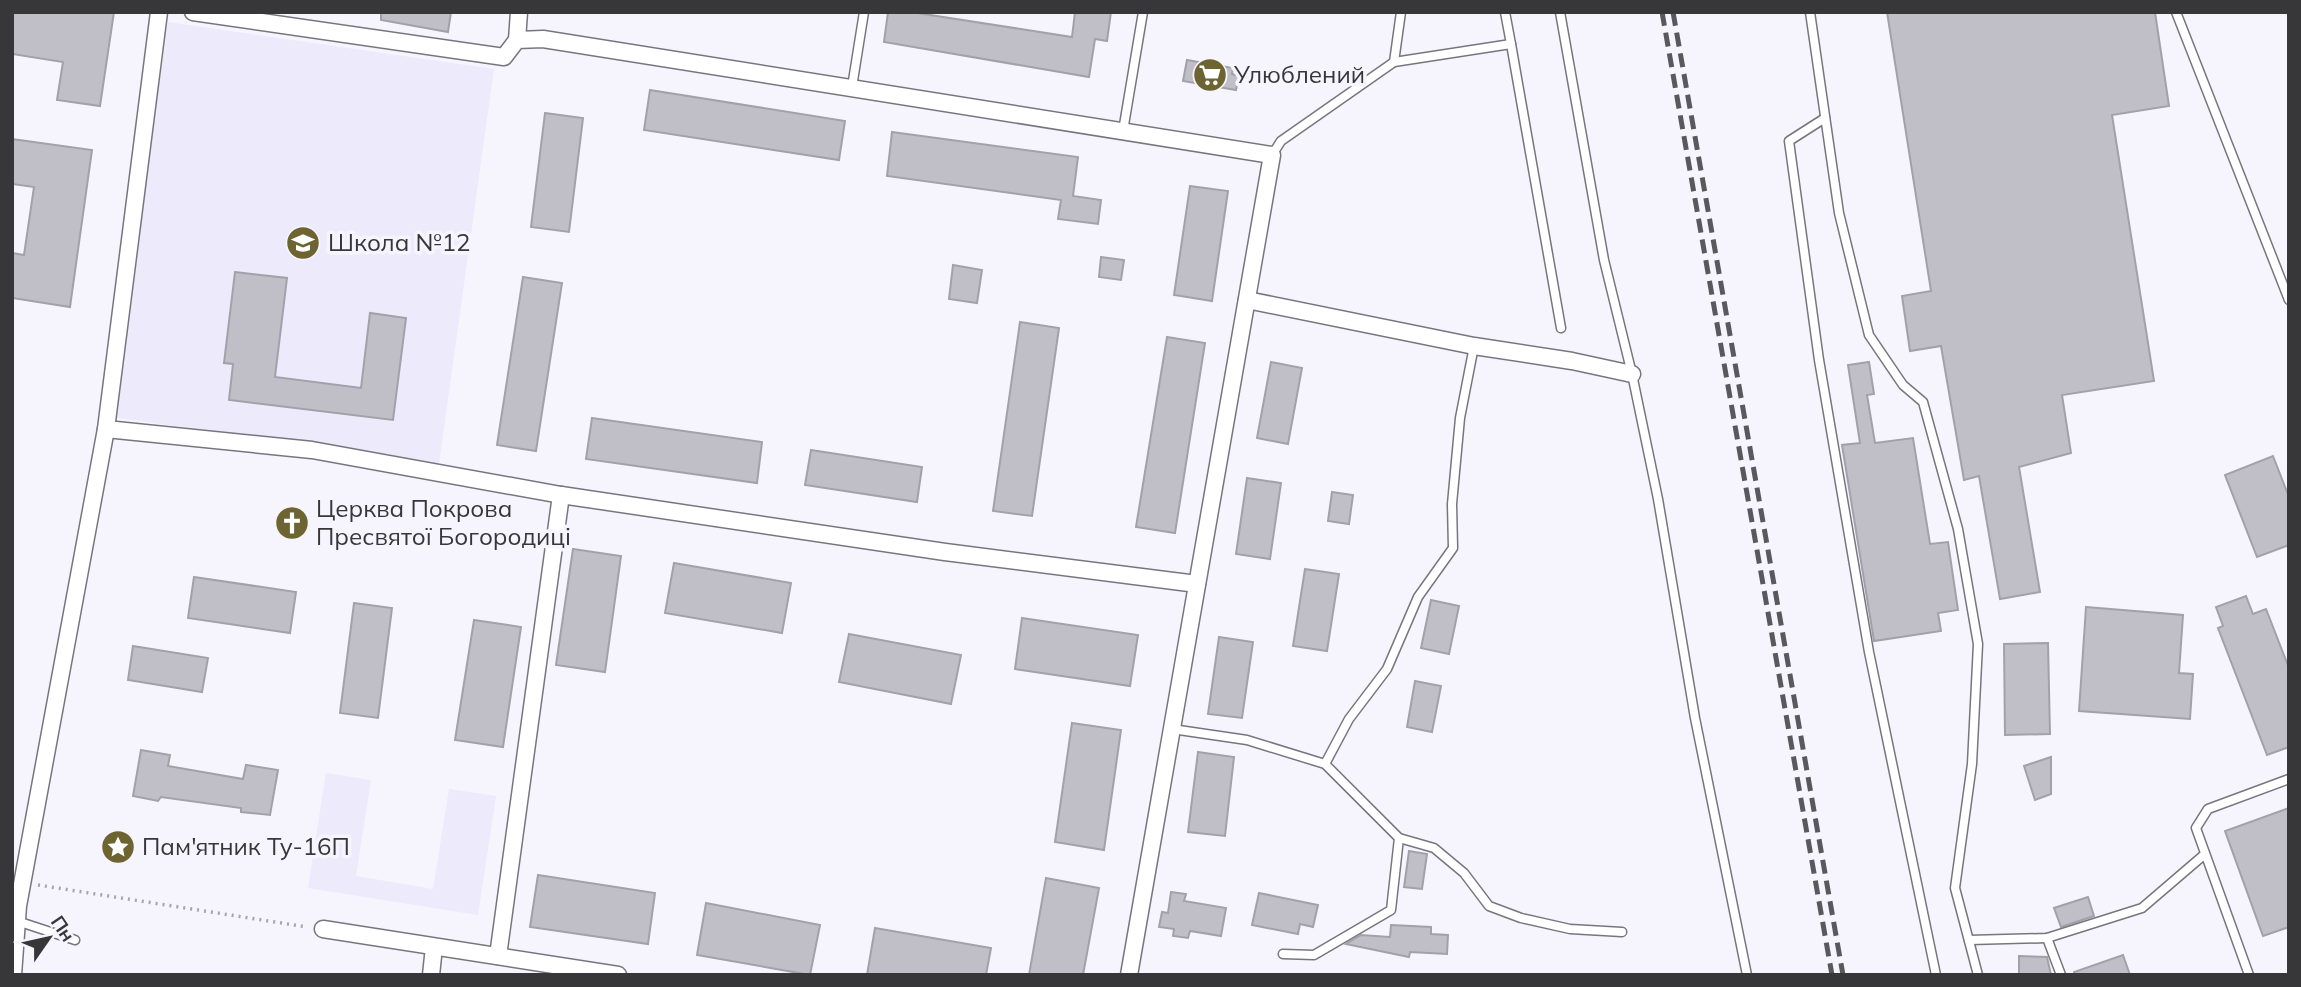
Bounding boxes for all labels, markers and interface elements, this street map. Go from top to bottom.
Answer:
supermarket icon: Улюблений [1191,56,1229,94]
place label: Улюблений [1233,59,1365,89]
school or university icon: Школа №12 [284,224,322,262]
place label: Школа №12 [328,227,470,257]
place label: Церква Покрова Пресвятої Богородиці [316,493,571,551]
church icon: Церква Покрова Пресвятої Богородиці [273,504,311,542]
place icon: Пам'ятник Ту-16П [99,828,137,866]
place label: Пам'ятник Ту-16П [142,831,350,861]
north arrow [14,903,84,973]
text: Пн [46,911,80,946]

